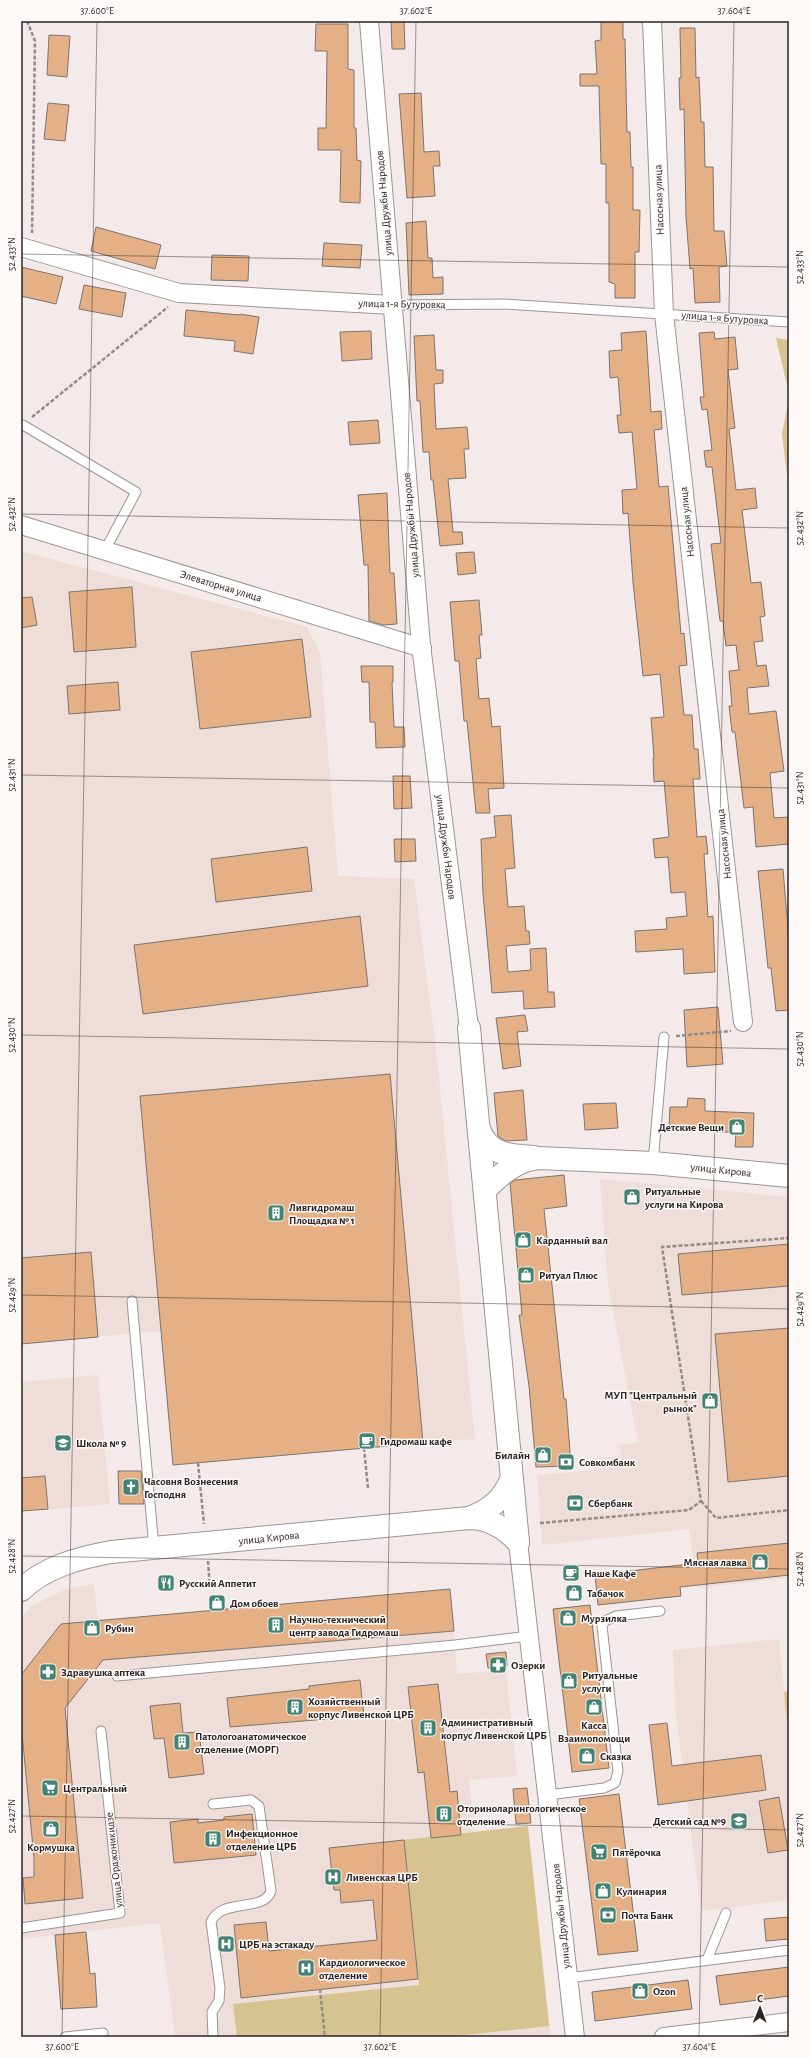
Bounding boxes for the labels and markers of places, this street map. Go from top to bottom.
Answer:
shop icon: Детские Вещи [727,1117,747,1137]
place label: Детские Вещи [658,1122,724,1133]
place label: Ритуальные услуги на Кирова [644,1186,724,1210]
shop icon: Ритуальные услуги на Кирова [622,1187,642,1207]
place label: Ливгидромаш Площадка № 1 [289,1202,355,1226]
building icon: Ливгидромаш Площадка № 1 [266,1203,286,1223]
shop icon: Карданный вал [513,1230,533,1250]
place label: Карданный вал [536,1235,608,1246]
shop icon: Ритуал Плюс [516,1265,536,1285]
place label: Ритуал Плюс [539,1270,598,1281]
place label: МУП "Центральный рынок" [604,1390,697,1414]
shop icon: МУП "Центральный рынок" [700,1391,720,1411]
cafe icon: Гидромаш кафе [357,1431,377,1451]
school or university icon: Школа № 9 [53,1433,73,1453]
place label: Гидромаш кафе [380,1436,452,1447]
place label: Школа № 9 [76,1438,126,1449]
shop icon: Билайн [533,1445,553,1465]
place label: Билайн [495,1450,530,1461]
bank icon: Совкомбанк [556,1452,576,1472]
place label: Совкомбанк [579,1457,636,1468]
place label: Часовня Вознесения Господня [144,1476,238,1500]
church icon: Часовня Вознесения Господня [121,1477,141,1497]
bank icon: Сбербанк [565,1493,585,1513]
place label: Сбербанк [588,1498,633,1509]
shop icon: Мясная лавка [750,1552,770,1572]
place label: Мясная лавка [684,1557,747,1568]
cafe icon: Наше Кафе [561,1563,581,1583]
place label: Наше Кафе [584,1568,636,1579]
restaurant icon: Русский Аппетит [156,1573,176,1593]
place label: Русский Аппетит [179,1578,257,1589]
shop icon: Табачок [564,1583,584,1603]
place label: Табачок [587,1588,624,1599]
shop icon: Дом обоев [207,1593,227,1613]
place label: Дом обоев [230,1598,279,1609]
shop icon: Мурзилка [558,1608,578,1628]
place label: Мурзилка [581,1613,627,1624]
place label: Научно-технический центр завода Гидромаш [289,1614,399,1638]
building icon: Научно-технический центр завода Гидромаш [266,1615,286,1635]
shop icon: Рубин [82,1618,102,1638]
place label: Рубин [105,1623,134,1634]
pharmacy icon: Озерки [488,1655,508,1675]
place label: Озерки [511,1660,545,1671]
pharmacy icon: Здравушка аптека [38,1662,58,1682]
place label: Здравушка аптека [61,1667,145,1678]
place label: Ритуальные услуги [581,1670,638,1694]
shop icon: Ритуальные услуги [559,1671,579,1691]
place label: Хозяйственный корпус Ливенской ЦРБ [308,1696,414,1720]
building icon: Хозяйственный корпус Ливенской ЦРБ [285,1697,305,1717]
shop icon: Касса Взаимопомощи [584,1697,604,1717]
place label: Административный корпус Ливенской ЦРБ [441,1717,547,1741]
building icon: Административный корпус Ливенской ЦРБ [418,1718,438,1738]
place label: Касса Взаимопомощи [558,1720,630,1744]
place label: Патологоанатомическое отделение (МОРГ) [195,1731,307,1755]
building icon: Патологоанатомическое отделение (МОРГ) [172,1732,192,1752]
shop icon: Сказка [577,1746,597,1766]
place label: Сказка [600,1751,631,1762]
supermarket icon: Центральный [40,1778,60,1798]
place label: Центральный [63,1783,127,1794]
place label: Оториноларингологическое отделение [457,1803,586,1827]
building icon: Оториноларингологическое отделение [434,1804,454,1824]
school or university icon: Детский сад №9 [729,1811,749,1831]
place label: Детский сад №9 [653,1816,726,1827]
shop icon: Кормушка [41,1819,61,1839]
place label: Инфекционное отделение ЦРБ [226,1828,298,1852]
building icon: Инфекционное отделение ЦРБ [203,1829,223,1849]
place label: Кормушка [27,1842,75,1853]
supermarket icon: Пятёрочка [589,1842,609,1862]
place label: Пятёрочка [612,1847,661,1858]
hospital icon: Ливенская ЦРБ [323,1867,343,1887]
place label: Ливенская ЦРБ [346,1872,418,1883]
shop icon: Кулинария [593,1881,613,1901]
place label: Кулинария [616,1886,667,1897]
bank icon: Почта Банк [598,1905,618,1925]
place label: Почта Банк [621,1910,674,1921]
hospital icon: ЦРБ на эстакаду [216,1934,236,1954]
place label: ЦРБ на эстакаду [239,1939,314,1950]
place label: Кардиологическое отделение [319,1957,405,1981]
hospital icon: Кардиологическое отделение [296,1958,316,1978]
shop icon: Ozon [630,1981,650,2001]
place label: Ozon [653,1986,676,1997]

